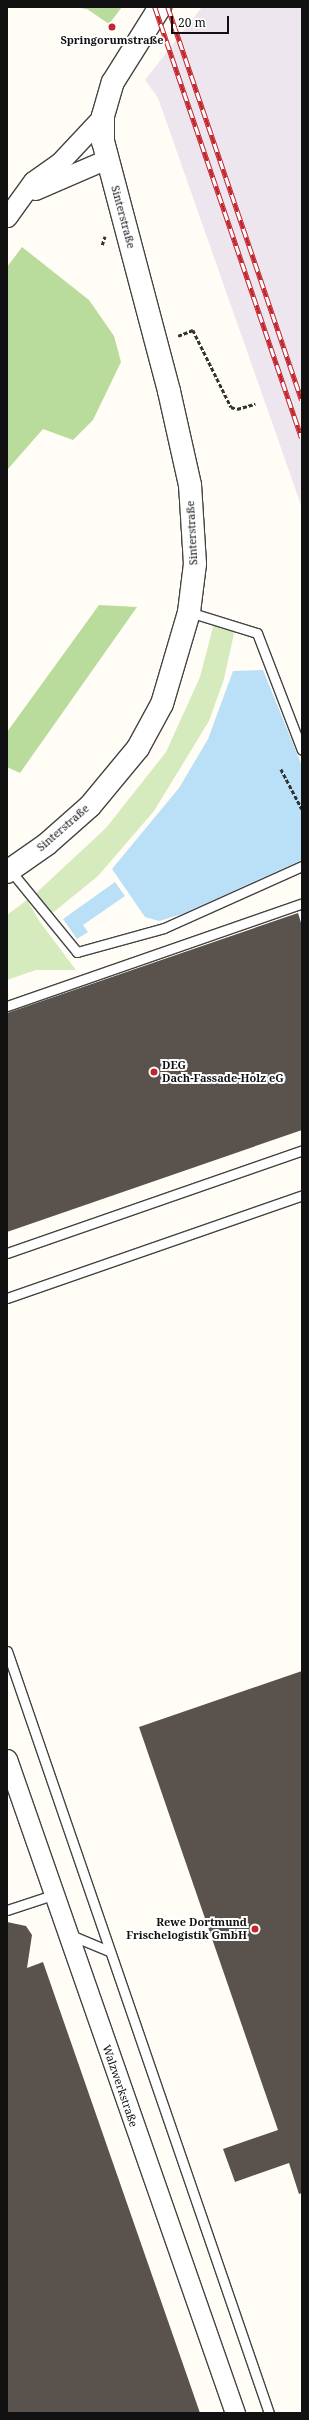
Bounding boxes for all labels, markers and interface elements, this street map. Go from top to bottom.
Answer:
scale bar [173,8,231,34]
text: 20 m [178,14,206,31]
marker: Springorumstraße [107,22,117,32]
place label: Springorumstraße [60,33,164,47]
street label: Sinterstraße [108,184,138,250]
street label: Sinterstraße [184,500,200,566]
street label: Sinterstraße [34,802,92,854]
place label: DEG Dach-Fassade-Holz eG [162,1059,284,1085]
marker: DEG Dach-Fassade-Holz eG [149,1067,159,1077]
place label: Rewe Dortmund Frischelogistik GmbH [126,1916,247,1942]
marker: Rewe Dortmund Frischelogistik GmbH [250,1924,260,1934]
street label: Walzwerkstraße [100,2043,140,2129]

